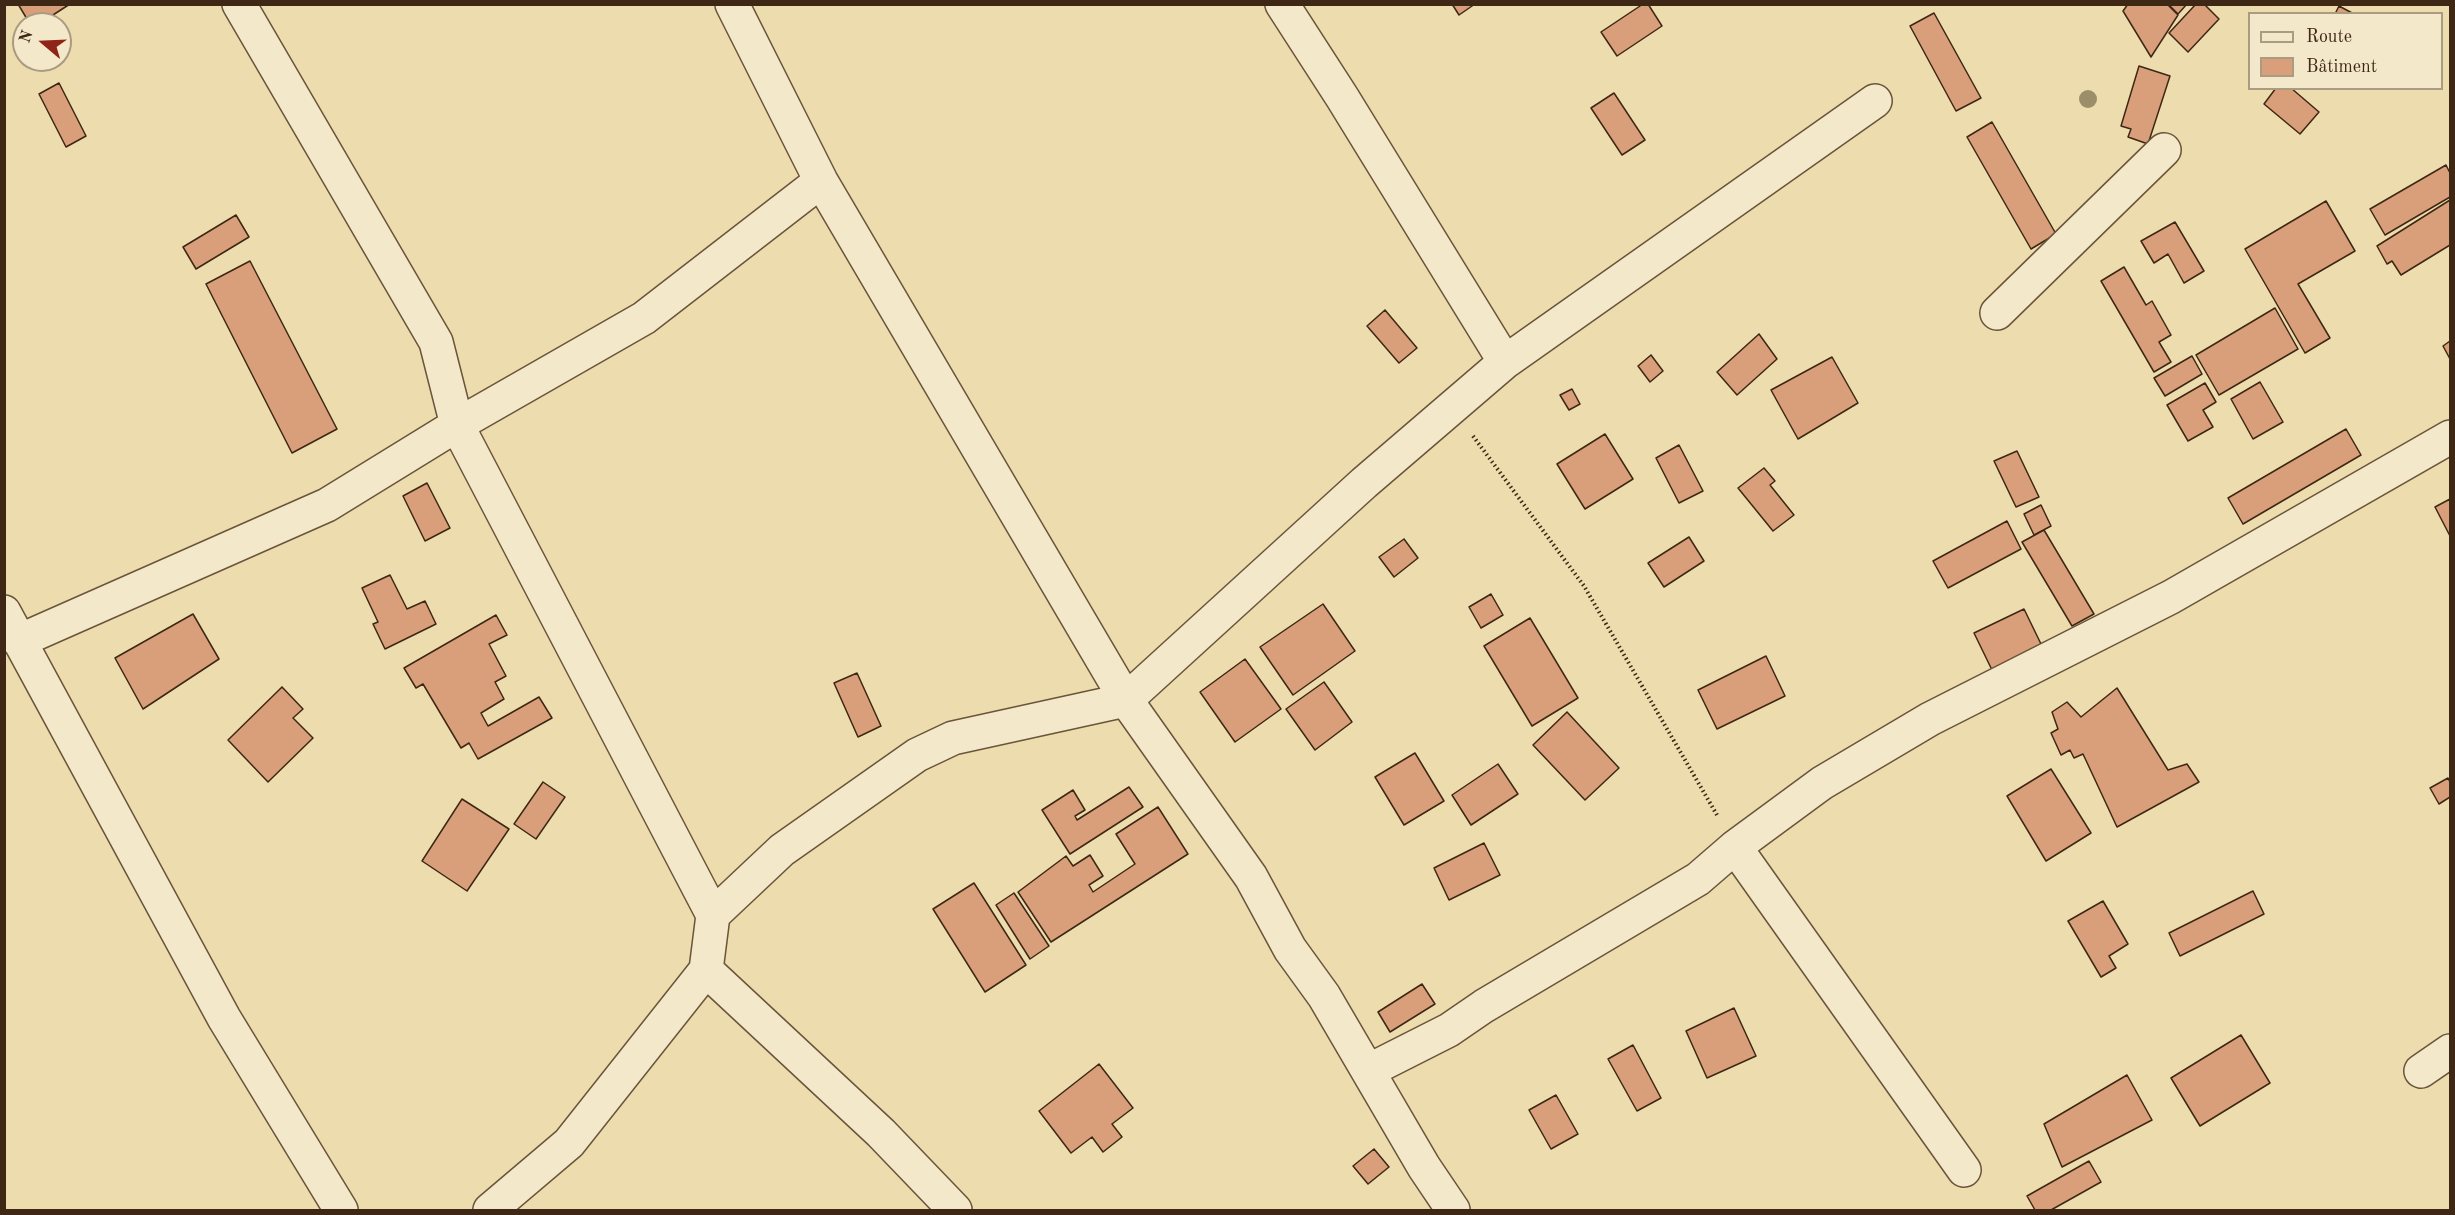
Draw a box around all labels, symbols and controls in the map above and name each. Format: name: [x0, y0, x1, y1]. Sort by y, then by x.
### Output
north arrow: [12, 12, 72, 72]
legend: [2248, 12, 2443, 90]
text: N: [17, 28, 36, 45]
text: Route: [2306, 28, 2352, 46]
text: Bâtiment: [2306, 58, 2377, 76]

